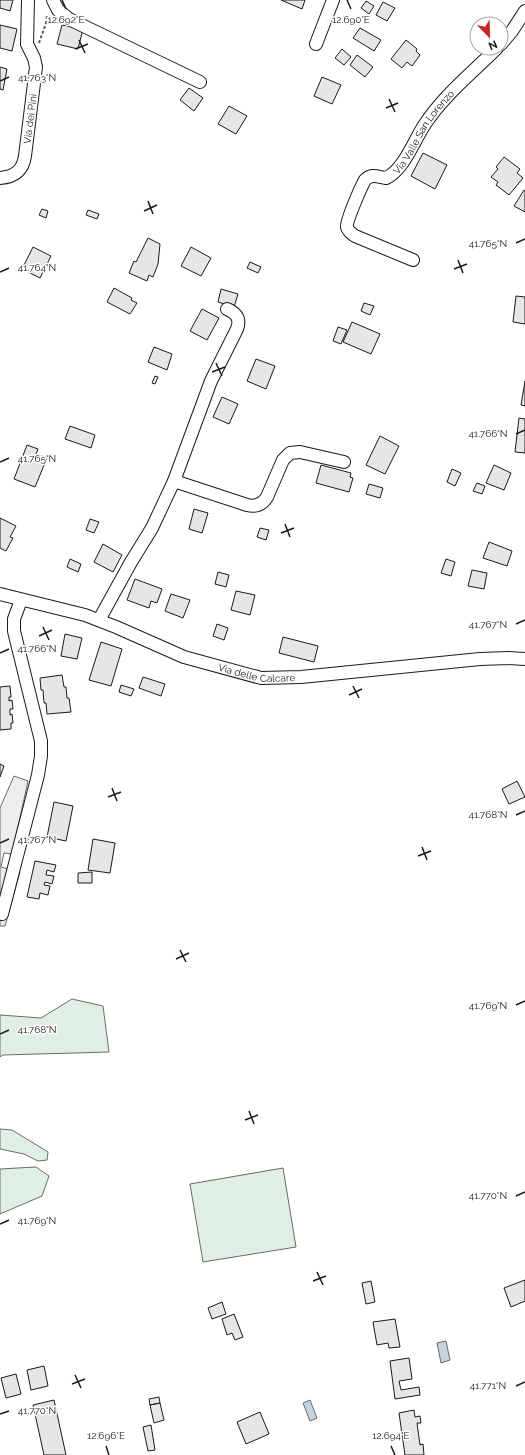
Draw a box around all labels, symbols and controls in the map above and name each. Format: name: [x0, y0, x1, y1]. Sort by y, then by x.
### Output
text: 12.692°E: [47, 14, 85, 25]
text: 12.690°E: [332, 14, 370, 25]
north arrow: [469, 16, 509, 56]
text: N: [486, 37, 499, 52]
text: 41.763°N: [18, 72, 56, 83]
street label: Via Valle San Lorenzo: [390, 87, 456, 176]
street label: Via dei Pini: [21, 93, 38, 145]
text: 41.765°N: [469, 238, 507, 249]
text: 41.764°N: [18, 262, 56, 273]
text: 41.766°N: [468, 428, 508, 439]
text: 41.765°N: [18, 453, 56, 464]
text: 41.767°N: [469, 619, 507, 630]
text: 41.766°N: [17, 643, 57, 654]
street label: Via delle Calcare: [217, 661, 295, 684]
text: 41.768°N: [468, 809, 508, 820]
text: 41.767°N: [18, 834, 56, 845]
text: 41.769°N: [469, 1000, 507, 1011]
text: 41.768°N: [17, 1024, 57, 1035]
text: 41.770°N: [469, 1190, 507, 1201]
text: 41.769°N: [18, 1215, 56, 1226]
text: 41.771°N: [470, 1380, 506, 1391]
text: 41.770°N: [18, 1405, 56, 1416]
text: 12.696°E: [87, 1430, 125, 1441]
text: 12.694°E: [372, 1430, 410, 1441]

